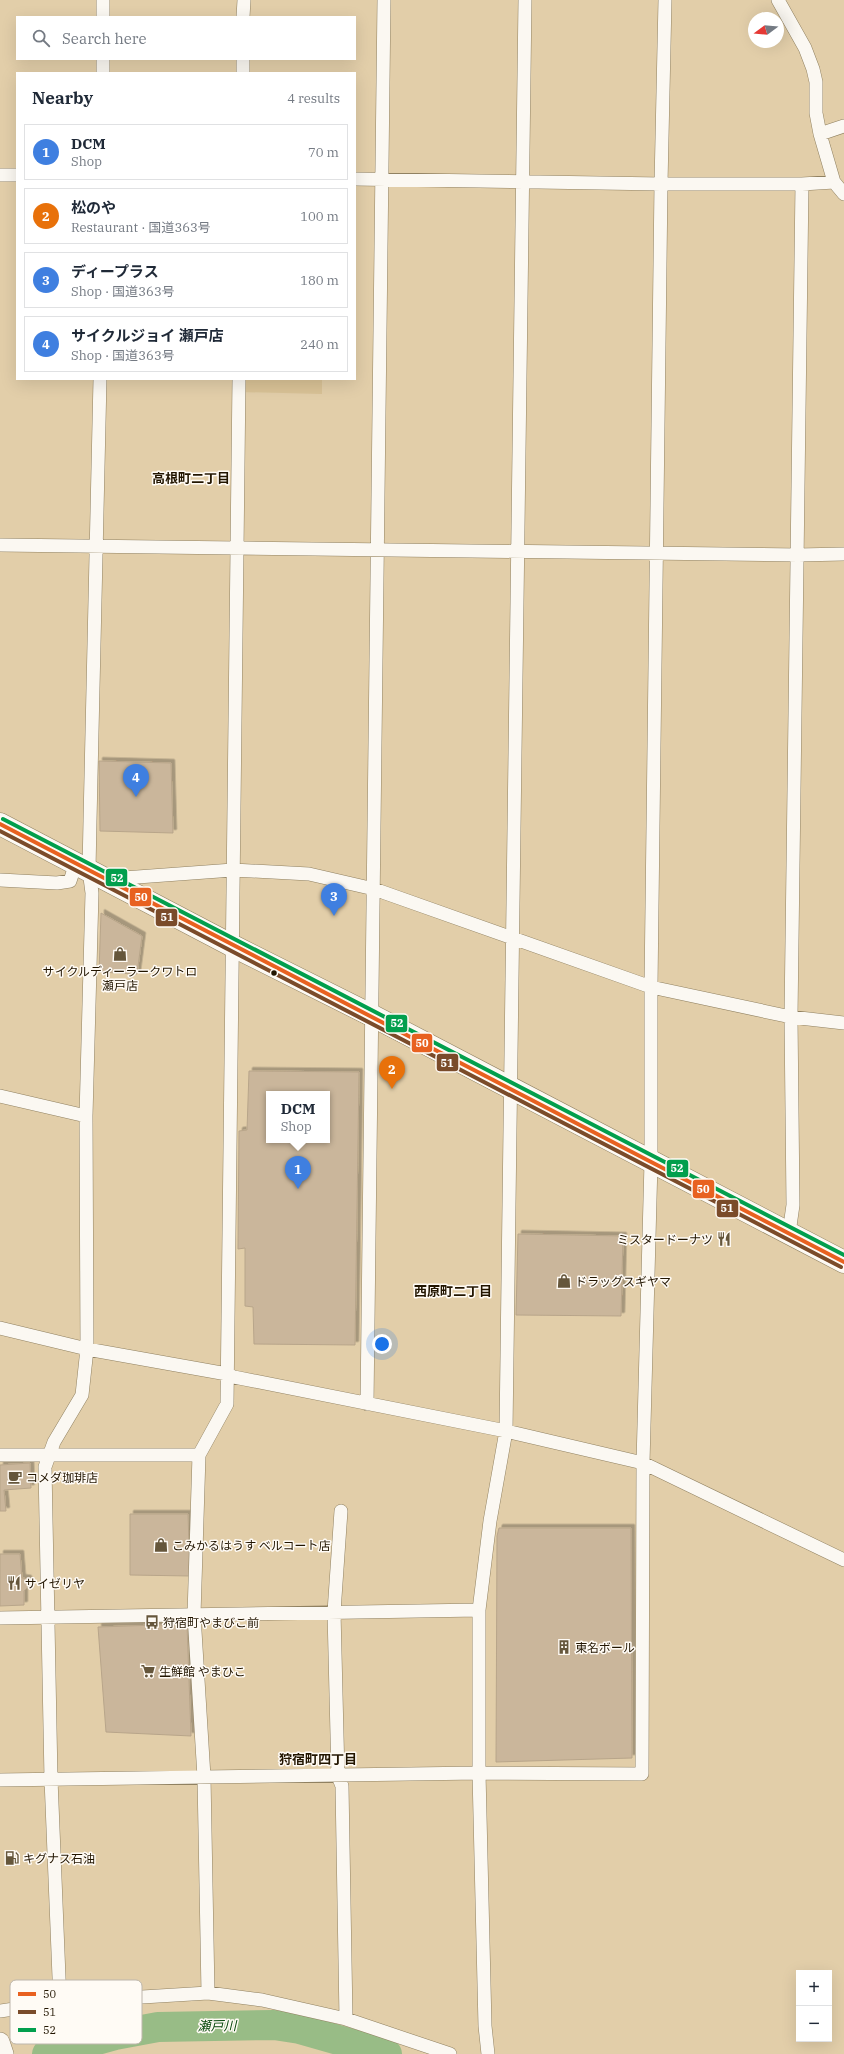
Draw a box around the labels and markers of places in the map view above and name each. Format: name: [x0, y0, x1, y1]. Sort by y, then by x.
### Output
pin: 4: [123, 764, 149, 797]
pin: 3: [321, 883, 347, 916]
shop icon: サイクルディーラークワトロ 瀬戸店: [112, 946, 128, 962]
place label: サイクルディーラークワトロ 瀬戸店: [43, 964, 197, 993]
unlabelled marker: [269, 968, 279, 978]
pin: 2: [379, 1056, 405, 1089]
pin: 1: [285, 1156, 311, 1189]
restaurant icon: ミスタードーナツ: [716, 1231, 732, 1247]
place label: ミスタードーナツ: [617, 1232, 713, 1247]
shop icon: ドラッグスギヤマ: [556, 1273, 572, 1289]
place label: ドラッグスギヤマ: [575, 1274, 671, 1289]
cafe icon: コメダ珈琲店: [7, 1469, 23, 1485]
place label: コメダ珈琲店: [26, 1470, 98, 1485]
shop icon: こみかるはうす ベルコート店: [153, 1537, 169, 1553]
place label: こみかるはうす ベルコート店: [172, 1538, 331, 1553]
restaurant icon: サイゼリヤ: [6, 1575, 22, 1591]
place label: サイゼリヤ: [25, 1576, 85, 1591]
bus stop icon: 狩宿町やまびこ前: [144, 1614, 160, 1630]
place label: 狩宿町やまびこ前: [163, 1615, 259, 1630]
building icon: 東名ボール: [556, 1639, 572, 1655]
place label: 東名ボール: [575, 1640, 635, 1655]
supermarket icon: 生鮮館 やまひこ: [140, 1663, 156, 1679]
place label: 生鮮館 やまひこ: [159, 1664, 246, 1679]
fuel station icon: キグナス石油: [4, 1850, 20, 1866]
place label: キグナス石油: [23, 1851, 95, 1866]

